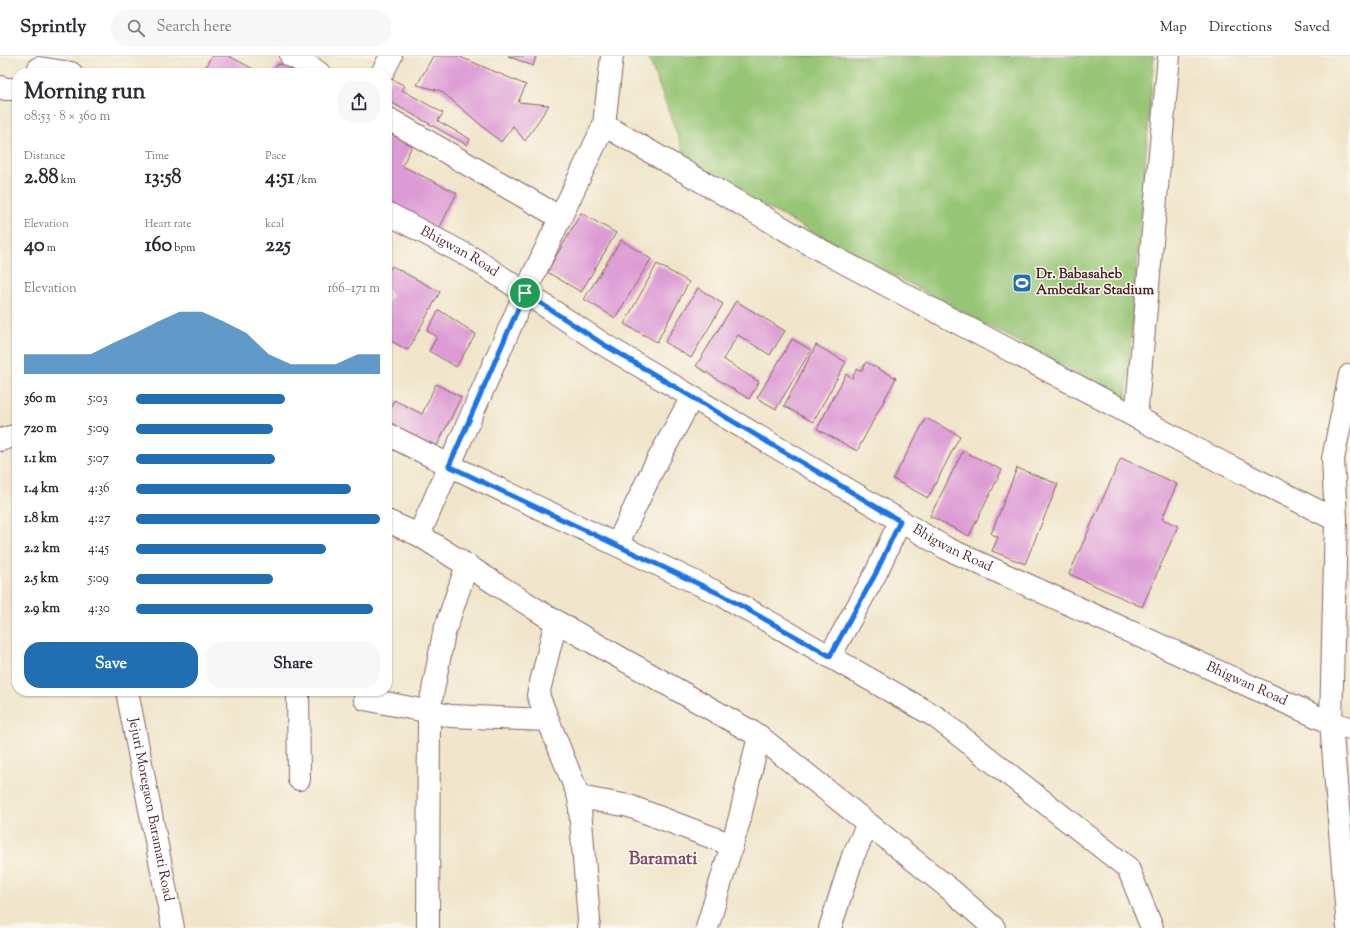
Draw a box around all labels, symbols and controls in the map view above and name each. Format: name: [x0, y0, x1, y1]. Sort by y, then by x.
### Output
search box: [111, 10, 391, 46]
text: Sprintly: [20, 14, 87, 41]
icon: search: [125, 17, 147, 39]
text: Search here: [157, 17, 232, 38]
text: Map: [1160, 18, 1187, 38]
text: Directions: [1209, 18, 1272, 38]
text: Saved: [1294, 18, 1330, 38]
text: Morning run: [24, 77, 146, 109]
button: share: [338, 81, 380, 123]
text: 08:53 · 8 × 360 m: [24, 108, 110, 126]
text: Distance: [24, 148, 65, 164]
text: Time: [145, 148, 169, 164]
text: Pace: [265, 148, 286, 164]
text: 2.88: [24, 164, 58, 193]
text: 13:58: [145, 164, 182, 193]
text: 4:51: [265, 164, 294, 193]
text: km: [58, 172, 76, 188]
text: /km: [294, 172, 316, 188]
text: Elevation: [24, 216, 69, 232]
text: Heart rate: [145, 216, 192, 232]
text: kcal: [265, 216, 284, 232]
street label: Bhigwan Road: [416, 222, 502, 282]
text: 40: [24, 232, 44, 261]
text: 160: [145, 232, 172, 261]
text: 225: [265, 232, 291, 261]
text: m: [44, 240, 56, 256]
text: bpm: [172, 240, 195, 256]
place label: Dr. Babasaheb Ambedkar Stadium: [1036, 265, 1154, 301]
sports icon: Dr. Babasaheb Ambedkar Stadium: [1011, 272, 1033, 294]
pin: [508, 276, 542, 310]
text: Elevation: [24, 280, 77, 298]
text: 166–171 m: [327, 280, 380, 298]
icon: arrive: [514, 282, 536, 304]
text: 360 m: [24, 390, 56, 408]
text: 5:03: [88, 390, 108, 408]
text: 720 m: [24, 420, 57, 438]
text: 5:09: [88, 420, 109, 438]
text: 1.1 km: [24, 450, 57, 468]
text: 5:07: [88, 450, 109, 468]
text: 1.4 km: [24, 480, 59, 498]
text: 4:36: [88, 480, 110, 498]
text: 1.8 km: [24, 510, 59, 528]
text: 4:27: [88, 510, 111, 528]
street label: Bhigwan Road: [908, 520, 995, 578]
text: 2.2 km: [24, 540, 60, 558]
text: 4:45: [88, 540, 109, 558]
text: 2.5 km: [24, 570, 58, 588]
text: 5:09: [88, 570, 109, 588]
text: 2.9 km: [24, 600, 60, 618]
text: 4:30: [88, 600, 110, 618]
button: Save: [24, 642, 198, 688]
button: Share: [206, 642, 380, 688]
street label: Bhigwan Road: [1202, 657, 1290, 712]
street label: Jejuri Moregaon Baramati Road: [122, 715, 178, 903]
district label: Baramati: [629, 847, 698, 873]

